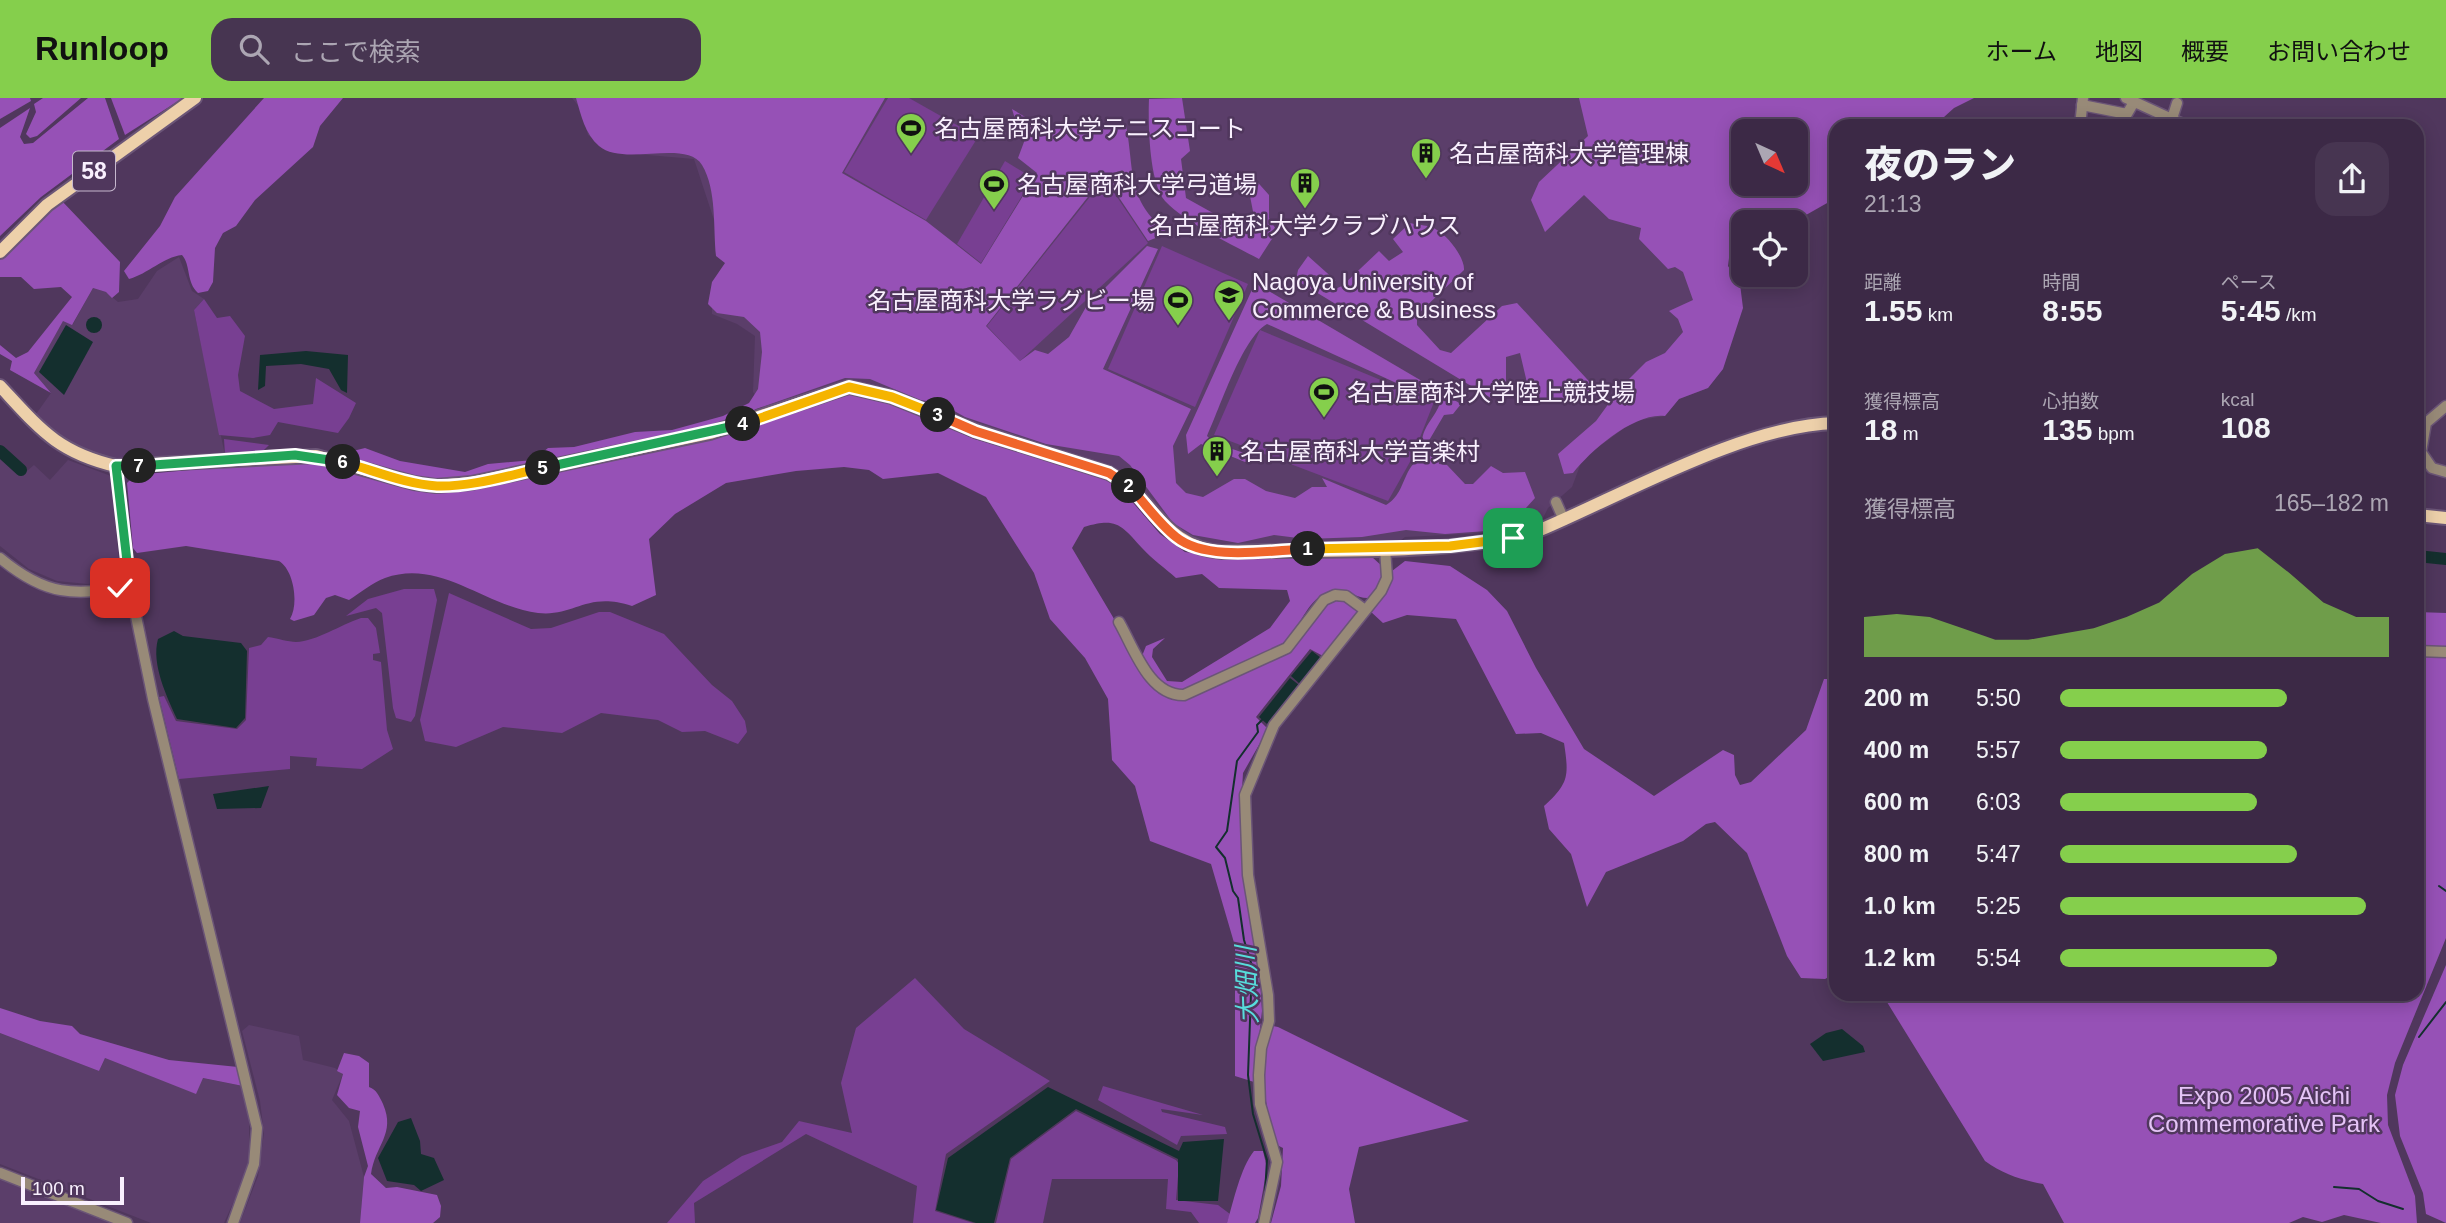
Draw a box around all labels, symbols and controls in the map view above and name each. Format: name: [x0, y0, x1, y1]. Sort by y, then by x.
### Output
search box: [211, 18, 701, 81]
text: Runloop: [35, 30, 169, 67]
icon: search: [235, 30, 273, 68]
text: ここで検索: [291, 37, 421, 67]
text: ホーム: [1986, 38, 2057, 65]
text: 地図: [2095, 38, 2143, 65]
text: 概要: [2181, 38, 2229, 65]
text: お問い合わせ: [2267, 38, 2411, 65]
sports icon: 名古屋商科大学テニスコート: [894, 111, 928, 155]
place label: 名古屋商科大学テニスコート: [934, 115, 1246, 142]
north arrow: [1731, 119, 1808, 196]
map controls: [1731, 119, 1808, 287]
building icon: 名古屋商科大学管理棟: [1409, 136, 1443, 180]
place label: 名古屋商科大学管理棟: [1449, 140, 1689, 167]
button: share: [2315, 142, 2389, 216]
text: 夜のラン: [1864, 144, 2016, 186]
road number: 58: [73, 152, 115, 190]
building icon: 名古屋商科大学クラブハウス: [1288, 166, 1322, 210]
sports icon: 名古屋商科大学弓道場: [977, 167, 1011, 211]
place label: 名古屋商科大学弓道場: [1017, 171, 1257, 198]
text: 21:13: [1864, 191, 1922, 217]
button: locate: [1731, 210, 1808, 287]
place label: 名古屋商科大学クラブハウス: [1149, 212, 1461, 239]
place label: Nagoya University of Commerce & Business: [1252, 268, 1496, 323]
text: 距離: [1864, 272, 1902, 293]
text: 時間: [2042, 272, 2080, 293]
text: ペース: [2221, 272, 2277, 293]
school or university icon: Nagoya University of Commerce & Business: [1212, 278, 1246, 322]
sports icon: 名古屋商科大学ラグビー場: [1161, 283, 1195, 327]
place label: 名古屋商科大学ラグビー場: [867, 287, 1155, 314]
text: 1.55: [1864, 294, 1922, 327]
text: 8:55: [2042, 294, 2102, 327]
text: 5:45: [2221, 294, 2281, 327]
text: km: [1922, 304, 1953, 325]
text: /km: [2281, 304, 2317, 325]
sports icon: 名古屋商科大学陸上競技場: [1307, 375, 1341, 419]
place label: 名古屋商科大学陸上競技場: [1347, 379, 1635, 406]
text: kcal: [2221, 389, 2254, 410]
text: 獲得標高: [1864, 391, 1940, 412]
text: 心拍数: [2042, 391, 2099, 412]
pin: 3: [920, 398, 956, 432]
text: 3: [932, 404, 943, 425]
pin: 4: [726, 406, 760, 442]
text: 108: [2221, 411, 2271, 444]
text: 4: [737, 413, 748, 434]
text: 18: [1864, 413, 1897, 446]
text: 135: [2042, 413, 2092, 446]
text: m: [1897, 423, 1918, 444]
text: bpm: [2092, 423, 2135, 444]
building icon: 名古屋商科大学音楽村: [1200, 434, 1234, 478]
place label: 名古屋商科大学音楽村: [1240, 438, 1480, 465]
pin: 6: [326, 444, 360, 480]
pin: 7: [122, 448, 156, 484]
pin: 5: [526, 450, 560, 486]
text: 6: [337, 451, 348, 472]
text: 7: [133, 455, 144, 476]
text: 5: [537, 457, 548, 478]
pin: 2: [1112, 468, 1146, 504]
text: 2: [1123, 475, 1134, 496]
text: 165–182 m: [2274, 490, 2389, 516]
text: 獲得標高: [1864, 496, 1956, 522]
pin: [1483, 508, 1543, 568]
icon: arrive: [1494, 519, 1532, 557]
pin: 1: [1290, 532, 1326, 566]
text: 1: [1302, 538, 1313, 559]
pin: [90, 558, 150, 618]
icon: check: [101, 569, 139, 607]
text: 200 m: [1864, 685, 1929, 711]
text: 5:50: [1976, 685, 2021, 711]
text: 400 m: [1864, 737, 1929, 763]
text: 5:57: [1976, 737, 2021, 763]
text: 600 m: [1864, 789, 1929, 815]
text: 6:03: [1976, 789, 2021, 815]
text: 800 m: [1864, 841, 1929, 867]
text: 5:47: [1976, 841, 2021, 867]
text: 1.0 km: [1864, 893, 1936, 919]
text: 5:25: [1976, 893, 2021, 919]
water label: 大畑川: [1231, 943, 1263, 1025]
text: 1.2 km: [1864, 945, 1936, 971]
text: 5:54: [1976, 945, 2021, 971]
park label: Expo 2005 Aichi Commemorative Park: [2148, 1082, 2381, 1137]
scale bar: [21, 1174, 124, 1206]
text: 100 m: [32, 1178, 85, 1199]

